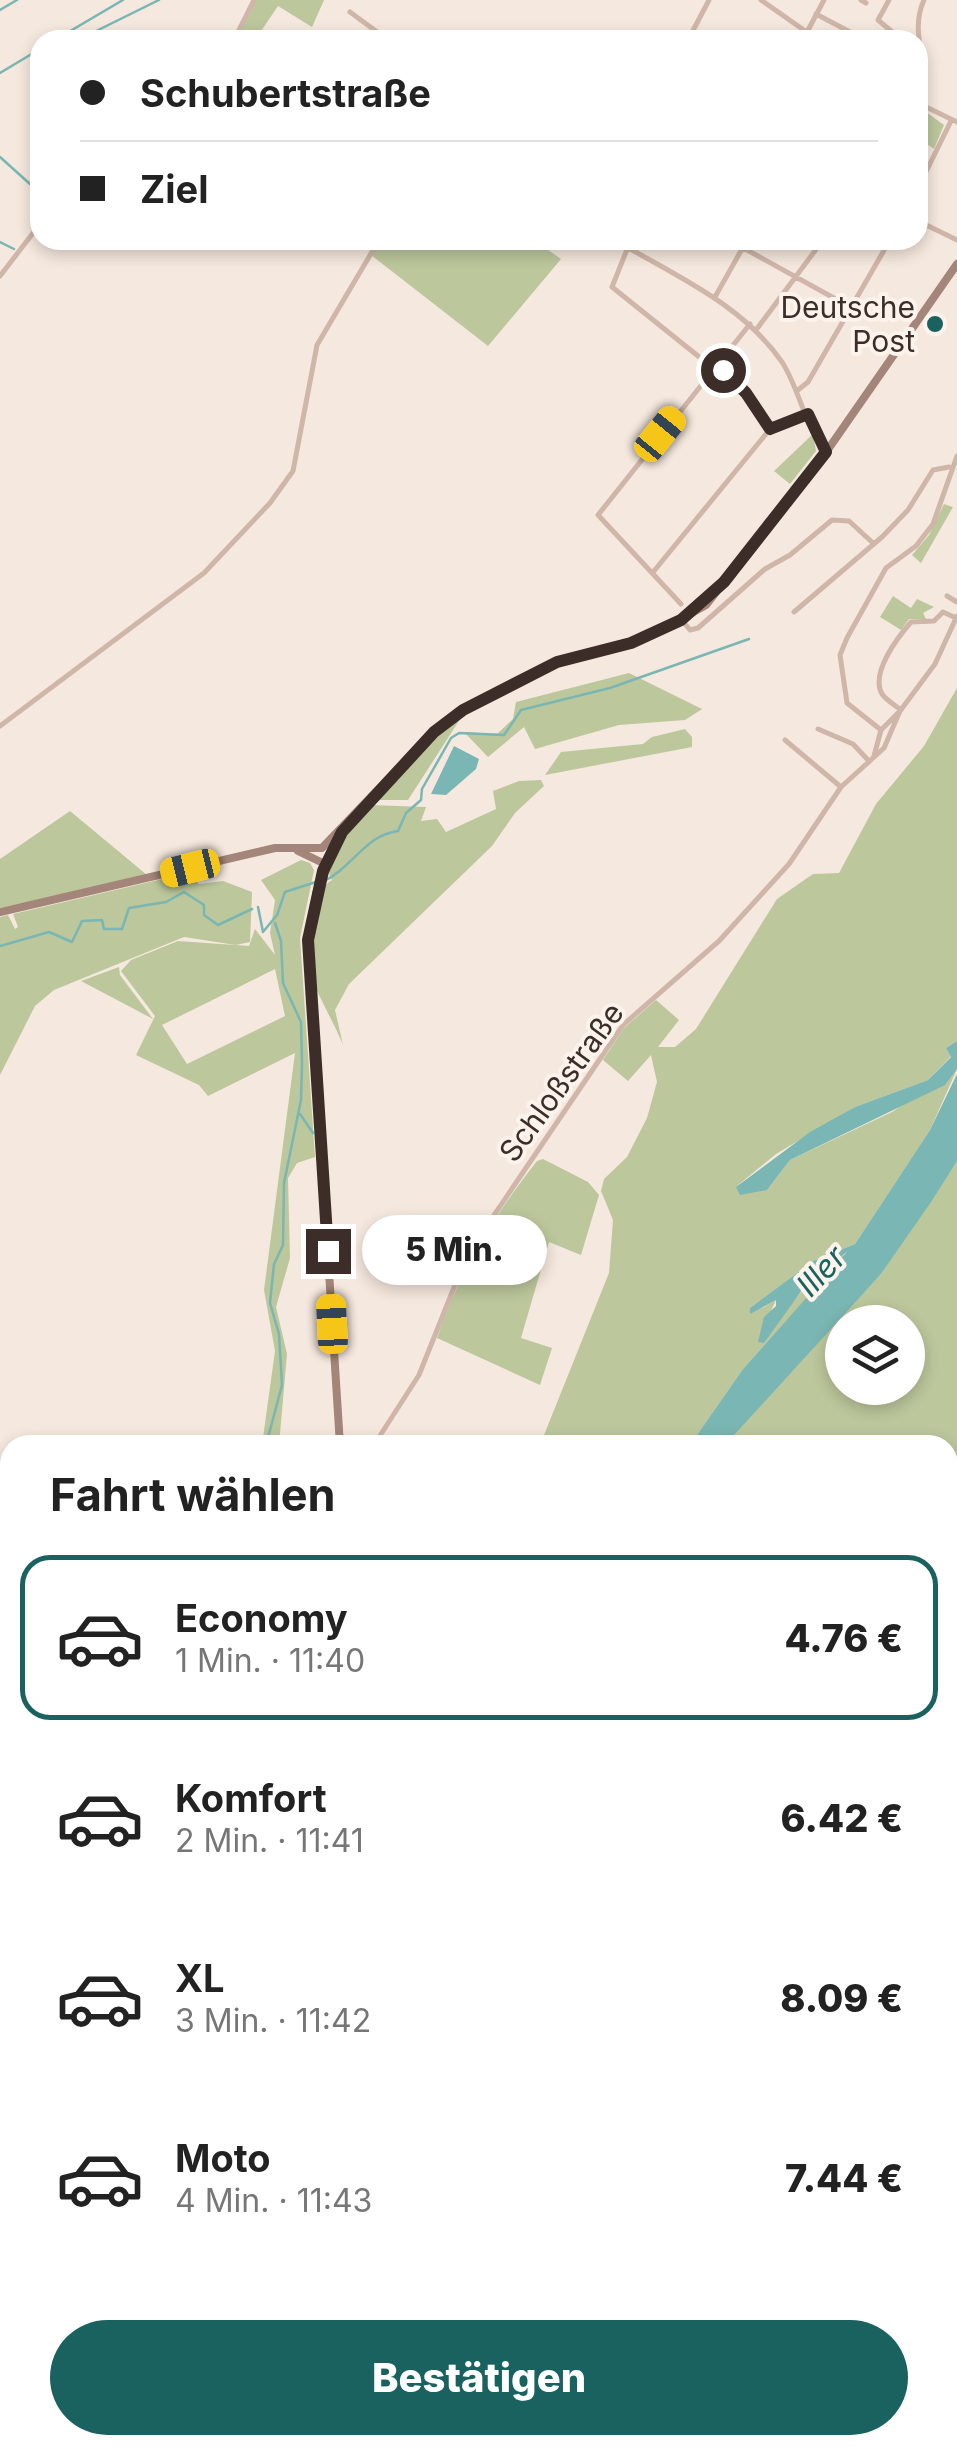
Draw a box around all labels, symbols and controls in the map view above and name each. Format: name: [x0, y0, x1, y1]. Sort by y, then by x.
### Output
text: Schubertstraße: [140, 70, 431, 116]
text: Ziel: [140, 166, 208, 212]
place label: Deutsche Post: [780, 289, 915, 359]
marker: Deutsche Post: [924, 313, 946, 335]
route start: [701, 348, 746, 393]
car: [629, 401, 691, 467]
car: [157, 846, 223, 890]
street label: Schloßstraße: [491, 996, 631, 1168]
callout: 5 Min.: [363, 1216, 548, 1286]
route end: [306, 1229, 351, 1274]
text: 5 Min.: [405, 1230, 504, 1269]
water label: Iller: [788, 1237, 855, 1304]
car: [315, 1293, 349, 1355]
map controls: [825, 1305, 925, 1405]
button: layers: [825, 1305, 925, 1405]
text: Fahrt wählen: [50, 1467, 335, 1522]
icon: car: [55, 1593, 145, 1683]
text: Economy: [175, 1595, 348, 1641]
text: 4.76 €: [784, 1615, 903, 1661]
text: 1 Min. · 11:40: [175, 1641, 365, 1680]
icon: car: [55, 1773, 145, 1863]
text: Komfort: [175, 1775, 327, 1821]
text: 6.42 €: [781, 1795, 903, 1841]
text: 2 Min. · 11:41: [175, 1821, 364, 1860]
icon: car: [55, 1953, 145, 2043]
text: XL: [175, 1955, 225, 2001]
text: 8.09 €: [780, 1975, 903, 2021]
text: 3 Min. · 11:42: [175, 2001, 371, 2040]
icon: car: [55, 2133, 145, 2223]
text: Moto: [175, 2135, 271, 2181]
text: 7.44 €: [785, 2155, 903, 2201]
text: 4 Min. · 11:43: [175, 2181, 372, 2220]
button: Bestätigen: [50, 2320, 908, 2435]

